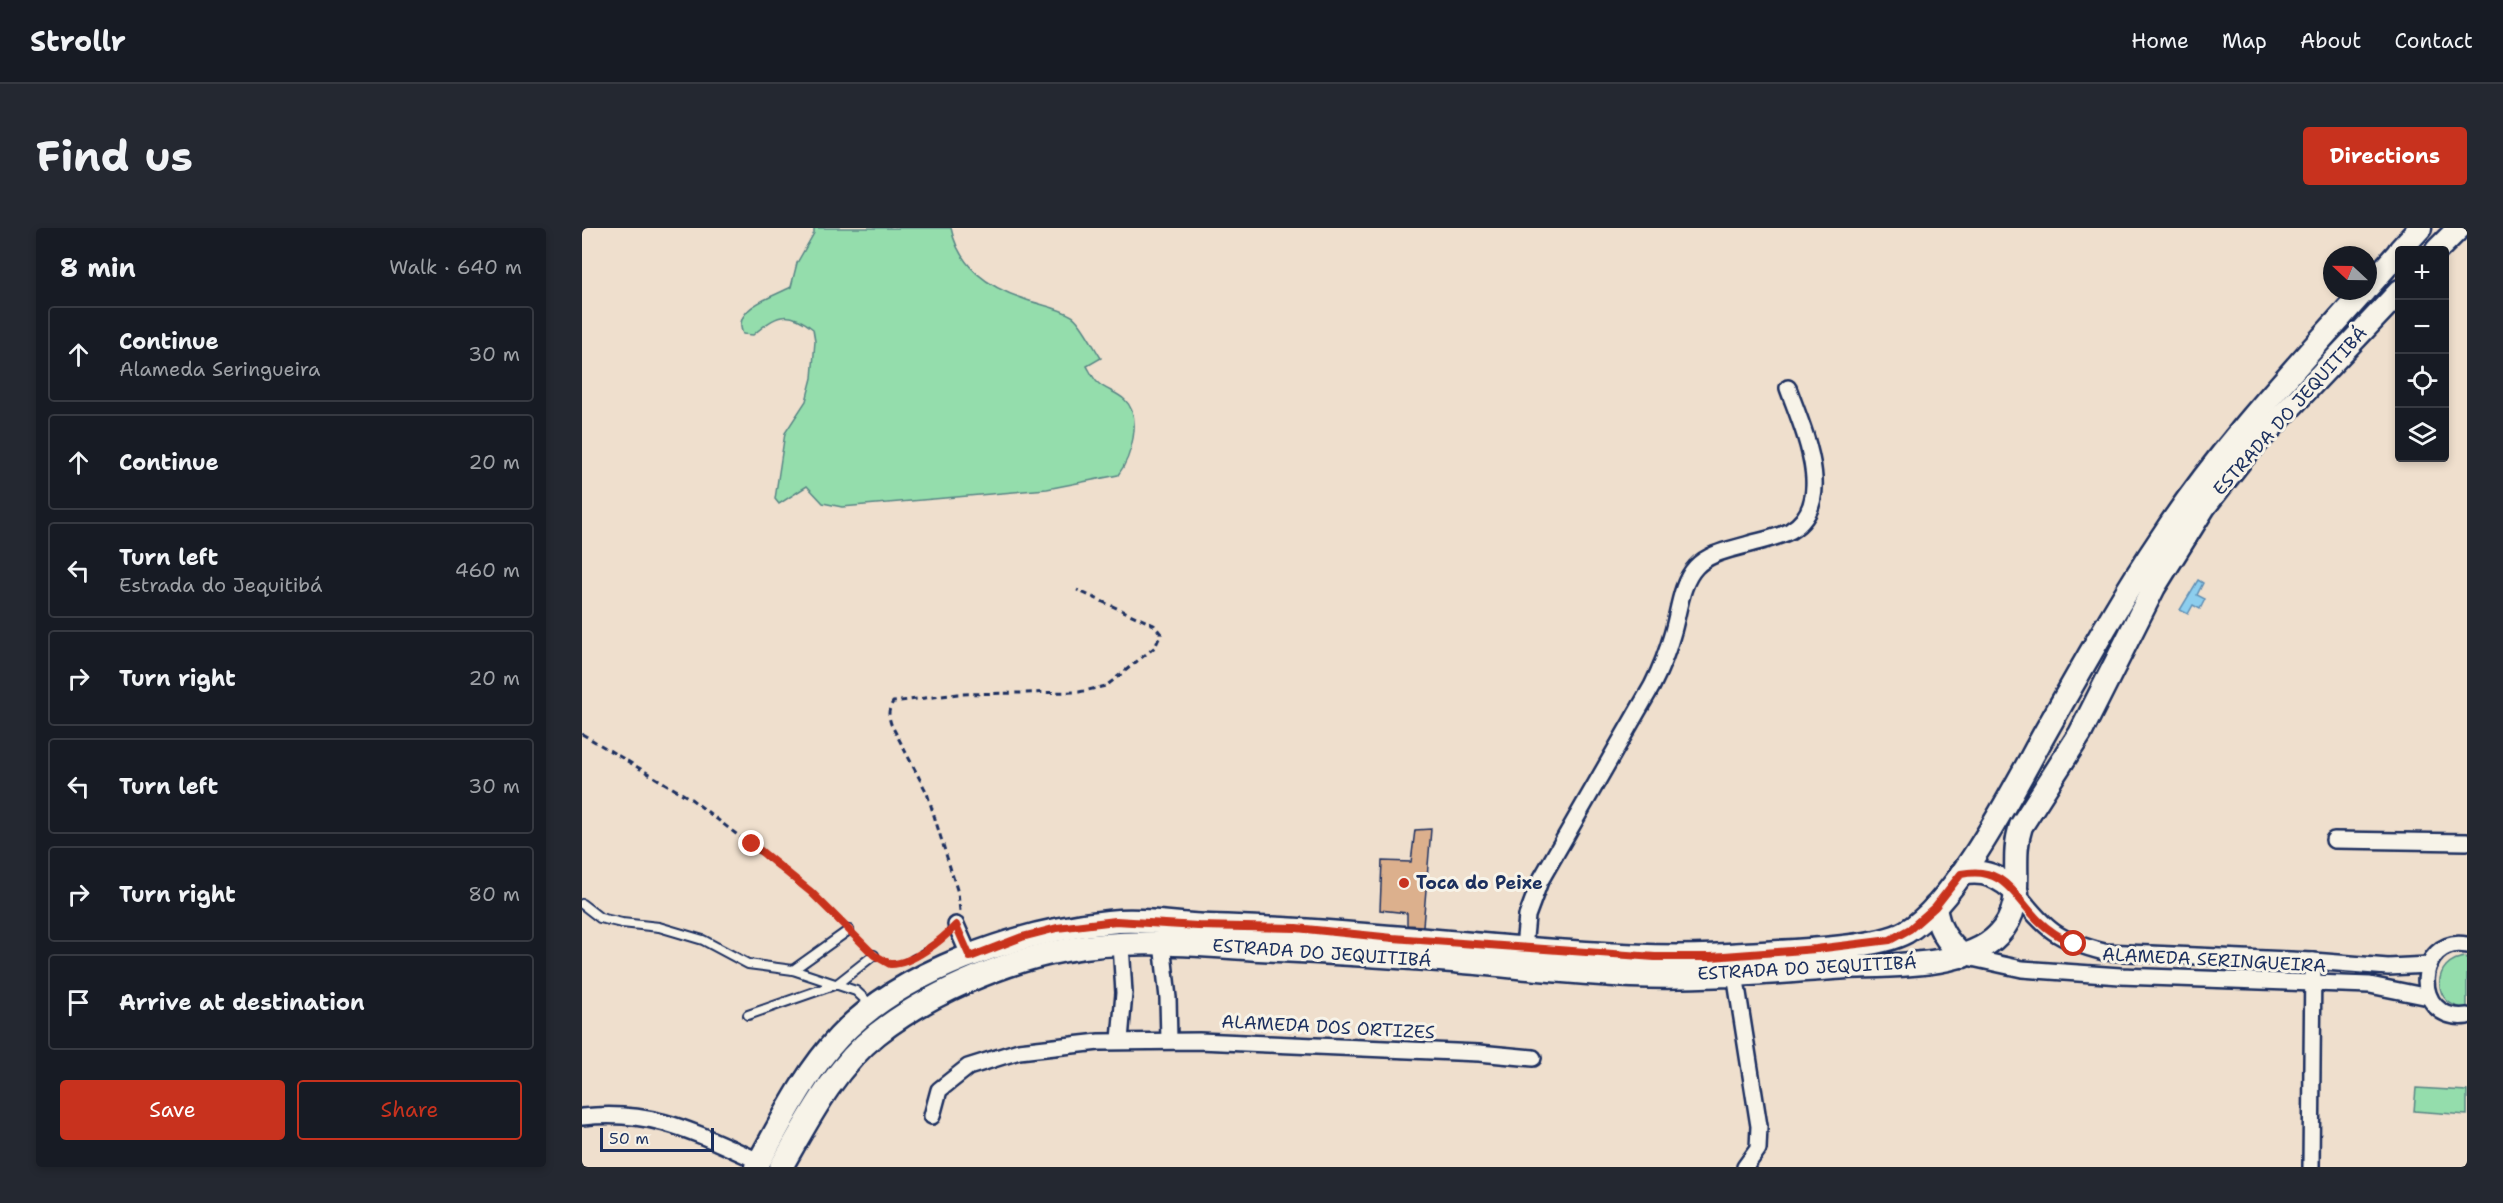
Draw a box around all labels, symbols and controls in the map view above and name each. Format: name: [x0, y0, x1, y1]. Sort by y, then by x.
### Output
text: Strollr: [30, 22, 126, 60]
text: Home: [2131, 27, 2189, 55]
text: Map: [2222, 27, 2267, 55]
text: About: [2300, 27, 2361, 55]
text: Contact: [2394, 27, 2473, 55]
button: Directions: [2303, 127, 2467, 185]
text: Find us: [36, 128, 193, 184]
north arrow: [2323, 246, 2377, 300]
map controls: [2395, 246, 2449, 462]
button: +: [2395, 246, 2449, 300]
text: 8 min: [60, 250, 136, 285]
text: Walk · 640 m: [389, 254, 522, 280]
button: −: [2395, 300, 2449, 354]
street label: ESTRADA DO JEQUITIBÁ: [2208, 321, 2372, 501]
text: Continue: [119, 327, 219, 356]
icon: ahead: [62, 338, 95, 371]
text: 30 m: [468, 341, 520, 367]
button: locate: [2395, 354, 2449, 408]
text: Alameda Seringueira: [119, 356, 320, 382]
button: layers: [2395, 408, 2449, 462]
icon: ahead: [62, 446, 95, 479]
text: Continue: [119, 448, 219, 477]
text: 20 m: [469, 449, 520, 475]
text: Turn left: [119, 543, 218, 572]
icon: left: [62, 554, 95, 587]
text: 460 m: [455, 557, 520, 583]
text: Estrada do Jequitibá: [119, 572, 322, 598]
icon: right: [62, 662, 95, 695]
text: Turn right: [119, 664, 236, 693]
text: 20 m: [469, 665, 520, 691]
icon: left: [62, 770, 95, 803]
text: Turn left: [119, 772, 218, 801]
text: 30 m: [468, 773, 520, 799]
route end: [738, 830, 764, 856]
place label: Toca do Peixe: [1416, 871, 1543, 895]
marker: Toca do Peixe: [1397, 876, 1411, 890]
icon: right: [62, 878, 95, 911]
text: Turn right: [119, 880, 236, 909]
text: 80 m: [468, 881, 520, 907]
route start: [2060, 930, 2086, 956]
street label: ESTRADA DO JEQUITIBÁ: [1212, 933, 1432, 973]
street label: ALAMEDA SERINGUEIRA: [2101, 942, 2327, 978]
street label: ESTRADA DO JEQUITIBÁ: [1697, 950, 1917, 986]
icon: arrive: [62, 986, 95, 1019]
text: Arrive at destination: [119, 988, 365, 1017]
street label: ALAMEDA DOS ORTIZES: [1221, 1009, 1435, 1045]
button: Save: [60, 1080, 285, 1140]
button: Share: [297, 1080, 522, 1140]
scale bar: [600, 1125, 714, 1152]
text: 50 m: [609, 1128, 649, 1149]

